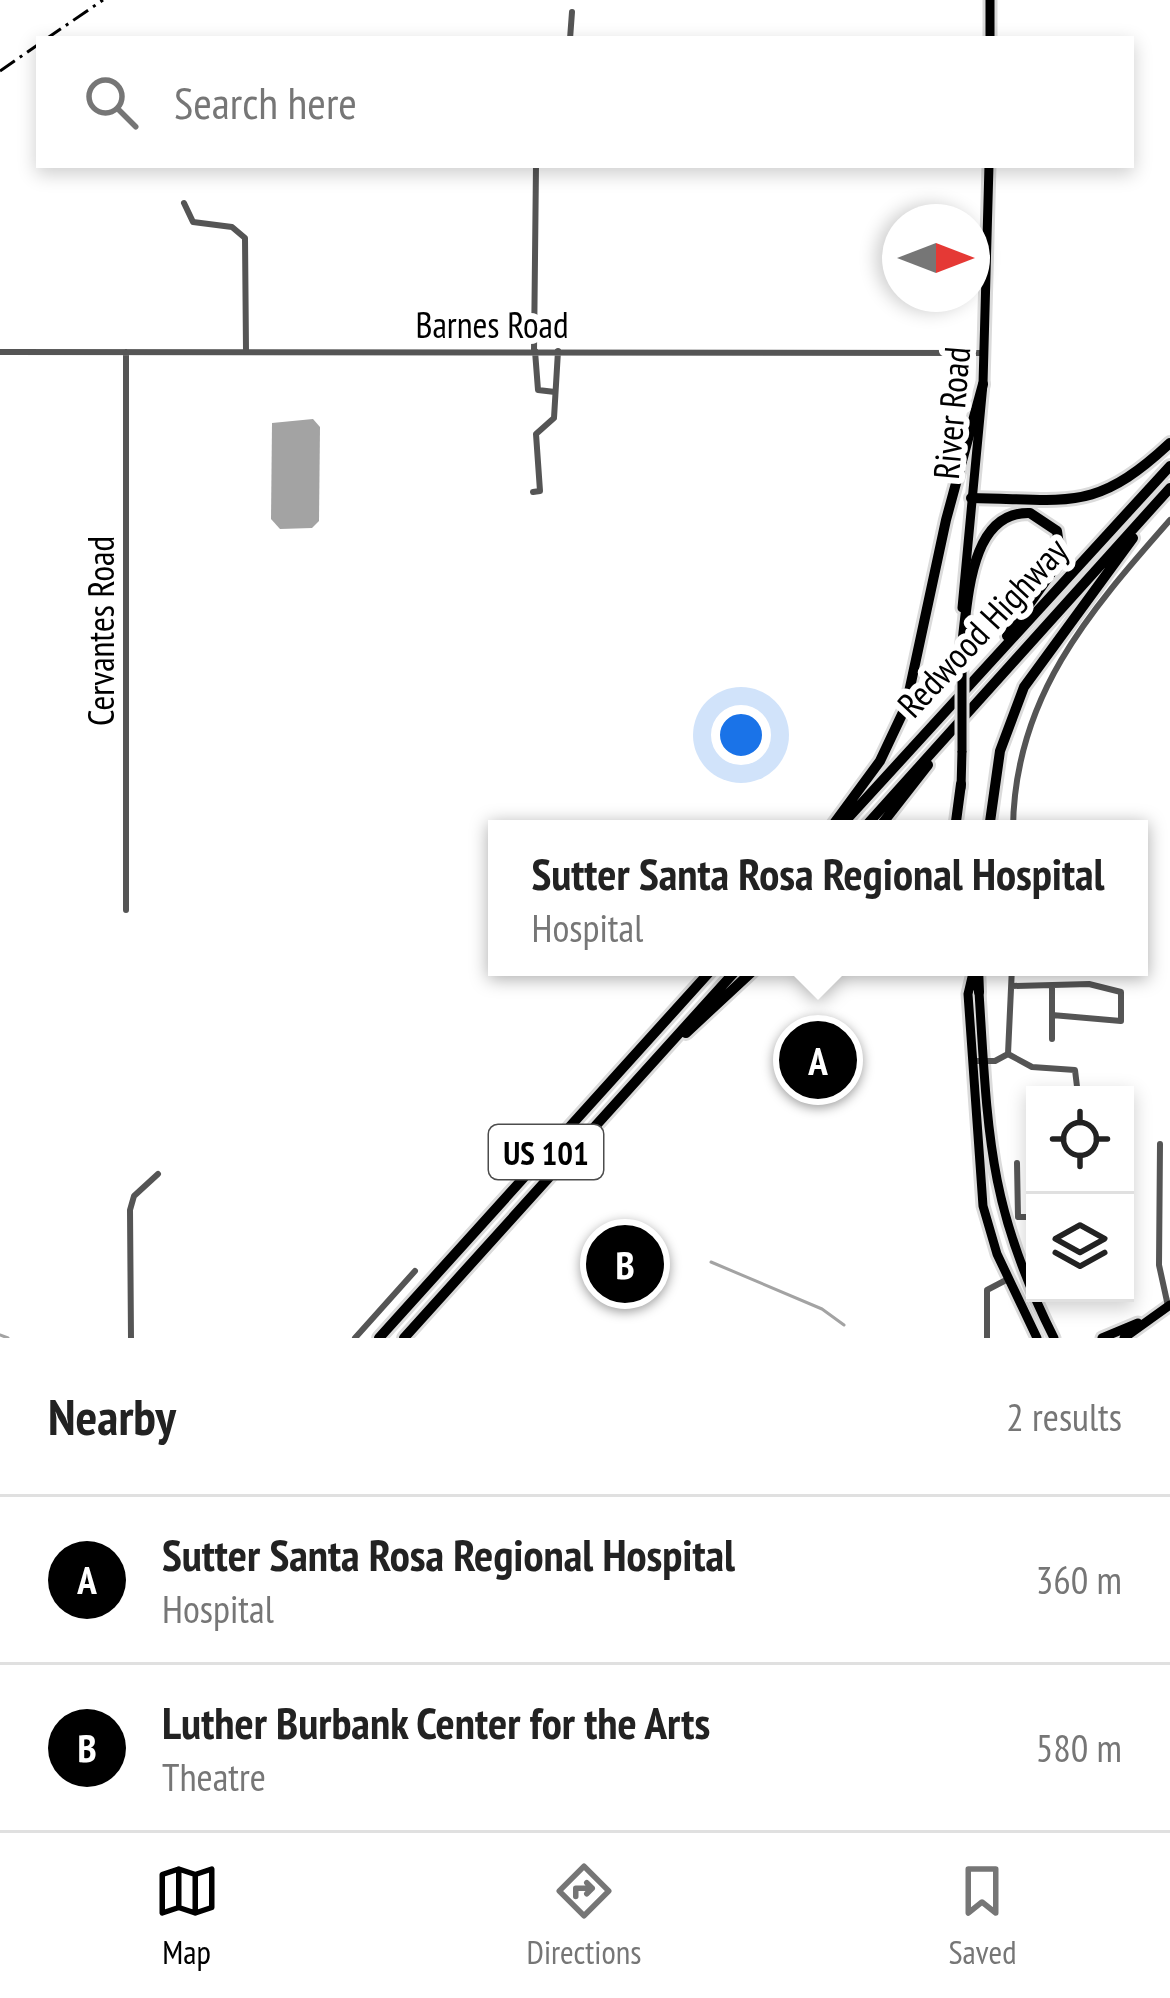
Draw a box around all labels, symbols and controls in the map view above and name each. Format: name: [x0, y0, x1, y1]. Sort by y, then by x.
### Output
search box: [36, 36, 1134, 168]
icon: search: [78, 69, 144, 135]
text: Search here: [174, 73, 357, 131]
north arrow: [882, 204, 990, 312]
street label: Barnes Road: [415, 301, 569, 348]
street label: River Road: [922, 345, 980, 481]
street label: Redwood Highway: [887, 527, 1078, 727]
street label: Cervantes Road: [77, 536, 124, 726]
your location: [711, 705, 771, 765]
popup: [488, 820, 1148, 976]
text: Sutter Santa Rosa Regional Hospital: [531, 844, 1105, 902]
text: Hospital: [531, 902, 643, 953]
pin: A: [779, 1015, 857, 1105]
map controls: [1026, 1086, 1134, 1302]
button: locate: [1026, 1086, 1134, 1194]
road number: US 101: [489, 1125, 603, 1179]
button: layers: [1026, 1194, 1134, 1302]
pin: B: [586, 1219, 664, 1309]
text: Nearby: [48, 1383, 176, 1449]
text: 2 results: [1006, 1391, 1122, 1442]
text: Sutter Santa Rosa Regional Hospital: [162, 1525, 735, 1583]
text: A: [77, 1554, 97, 1605]
text: 360 m: [1036, 1554, 1122, 1605]
text: Hospital: [162, 1583, 274, 1634]
text: Luther Burbank Center for the Arts: [162, 1693, 710, 1751]
text: B: [77, 1722, 97, 1773]
text: 580 m: [1036, 1722, 1122, 1773]
text: Theatre: [162, 1751, 266, 1802]
tab: Map: [154, 1858, 220, 1973]
tab: Directions: [527, 1858, 641, 1973]
tab: Saved: [948, 1858, 1016, 1973]

